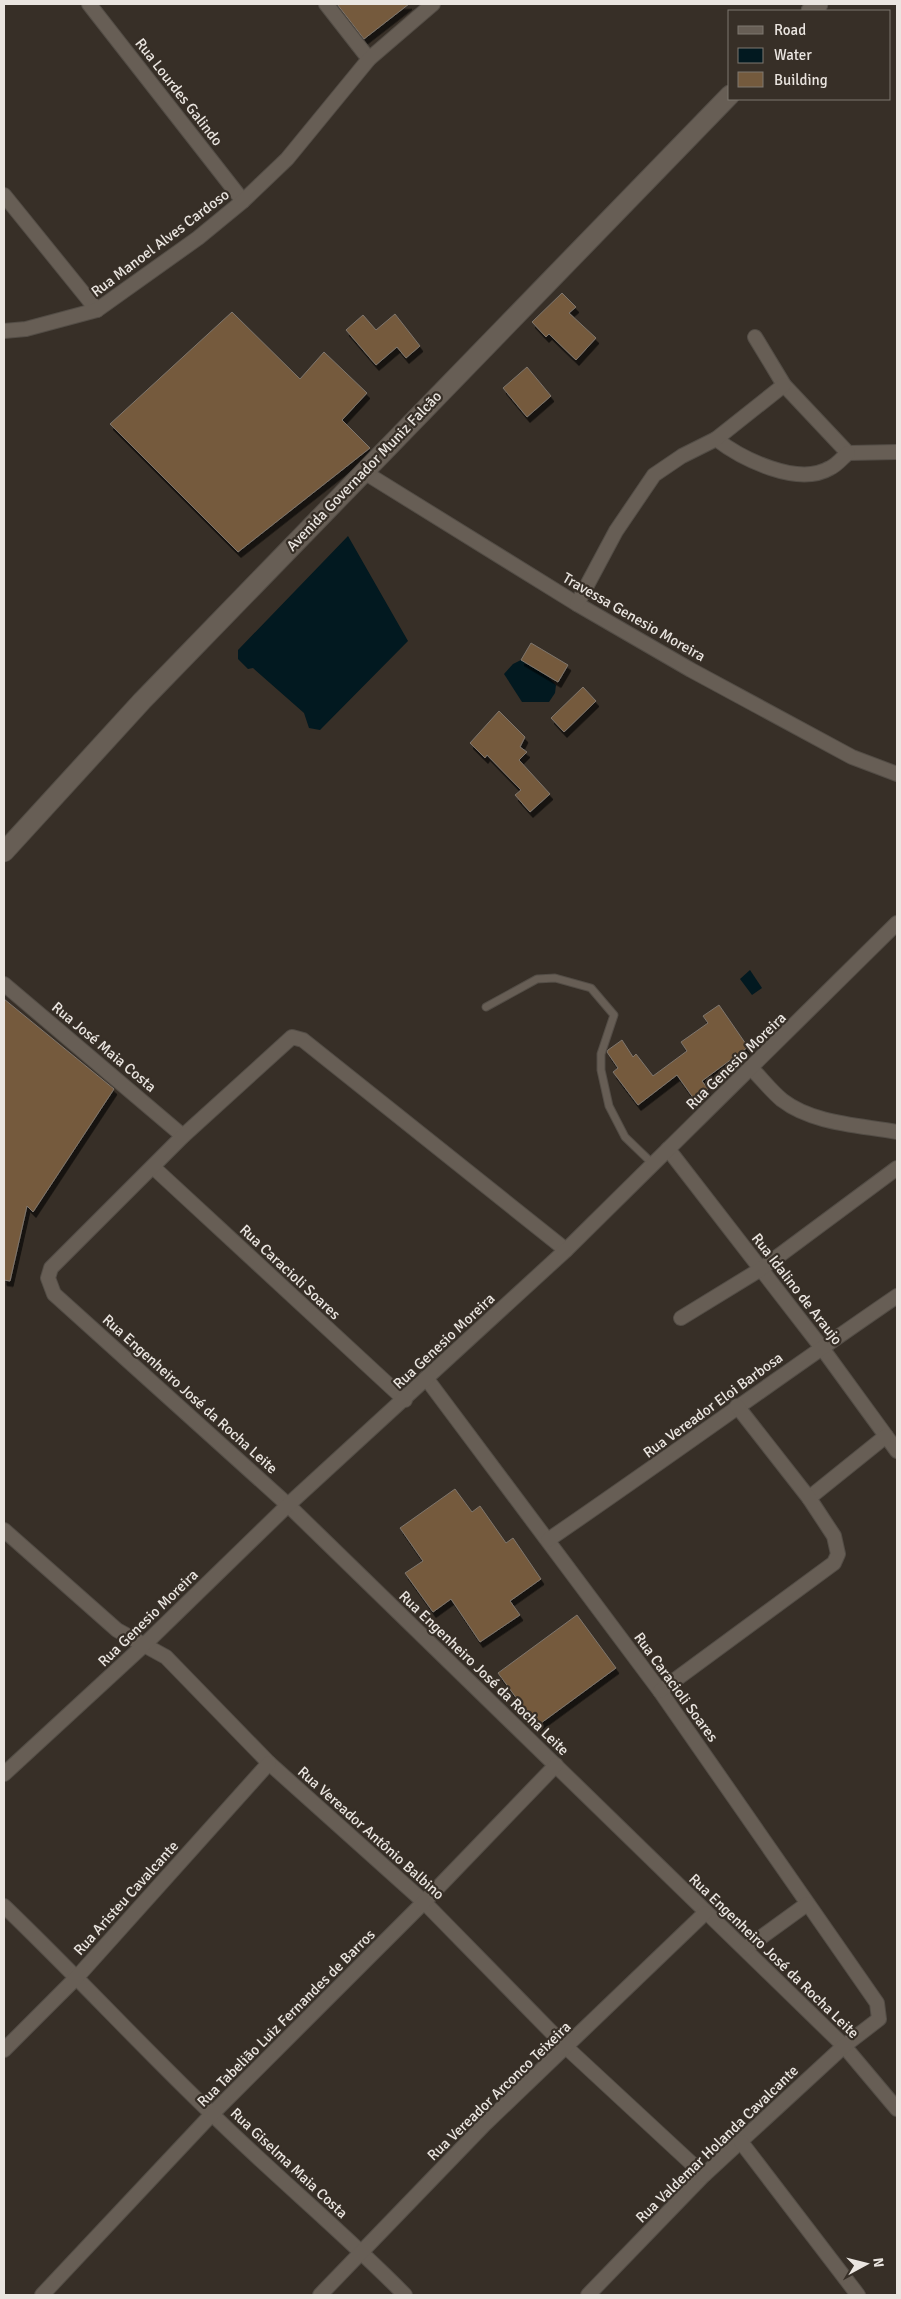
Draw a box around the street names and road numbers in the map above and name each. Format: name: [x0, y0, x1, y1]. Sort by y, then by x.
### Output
street label: Rua Lourdes Galindo: [131, 35, 227, 150]
street label: Rua Manoel Alves Cardoso: [87, 185, 233, 301]
street label: Avenida Governador Muniz Falcão: [283, 387, 445, 555]
street label: Travessa Genesio Moreira: [559, 569, 709, 665]
street label: Rua José Maia Costa: [48, 998, 160, 1096]
street label: Rua Genesio Moreira: [682, 1009, 790, 1113]
street label: Rua Caracioli Soares: [236, 1221, 344, 1324]
street label: Rua Idalino de Araujo: [748, 1230, 846, 1348]
street label: Rua Genesio Moreira: [390, 1289, 498, 1393]
street label: Rua Engenheiro José da Rocha Leite: [99, 1311, 281, 1477]
street label: Rua Vereador Eloi Barbosa: [640, 1348, 786, 1462]
street label: Rua Genesio Moreira: [94, 1566, 202, 1670]
street label: Rua Engenheiro José da Rocha Leite: [395, 1587, 573, 1759]
street label: Rua Caracioli Soares: [630, 1629, 722, 1746]
street label: Rua Vereador Antônio Balbino: [294, 1763, 448, 1904]
street label: Rua Aristeu Cavalcante: [70, 1837, 182, 1959]
street label: Rua Engenheiro José da Rocha Leite: [685, 1870, 863, 2042]
street label: Rua Tabelião Luiz Fernandes de Barros: [193, 1925, 379, 2111]
street label: Rua Vereador Arconco Teixeira: [424, 2018, 574, 2164]
street label: Rua Valdemar Holanda Cavalcante: [632, 2061, 802, 2227]
street label: Rua Giselma Maia Costa: [227, 2104, 351, 2222]

